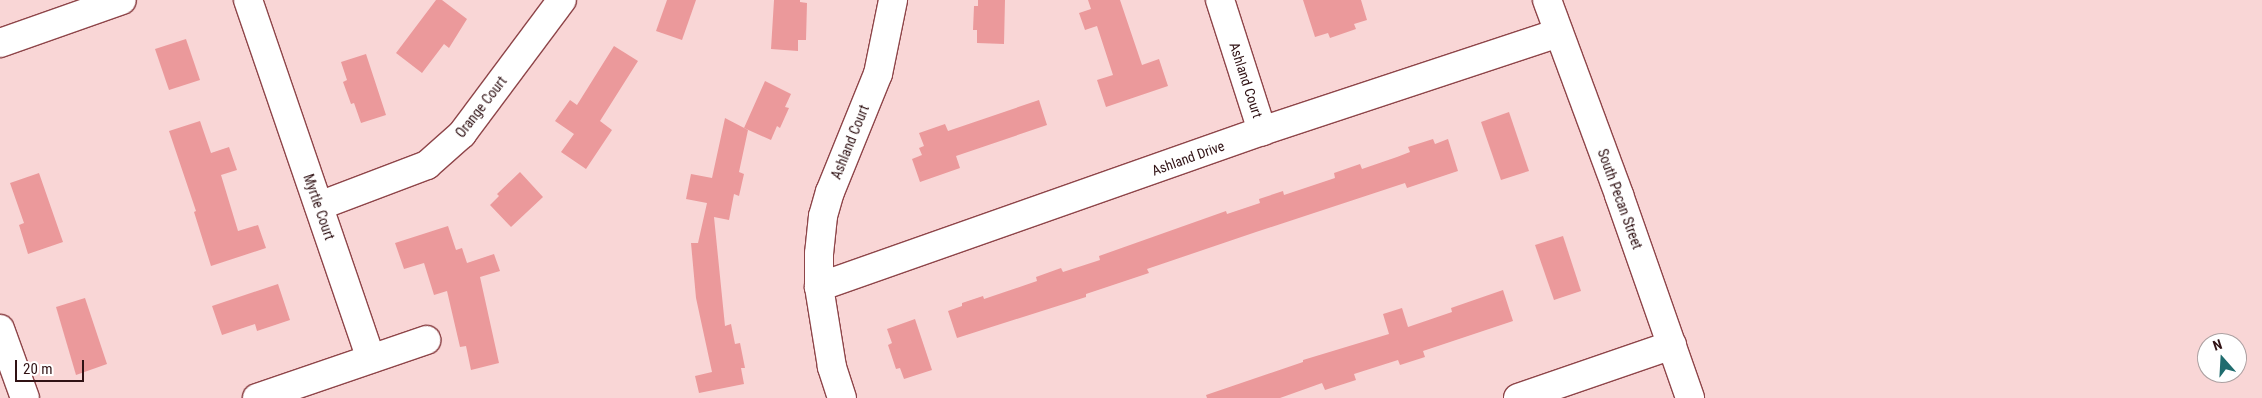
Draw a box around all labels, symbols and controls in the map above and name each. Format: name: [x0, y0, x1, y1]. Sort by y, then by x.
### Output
street label: Ashland Court: [1226, 40, 1266, 120]
street label: Orange Court: [452, 73, 510, 141]
street label: Ashland Court: [827, 102, 873, 182]
street label: Ashland Drive: [1149, 137, 1227, 179]
street label: South Pecan Street: [1594, 147, 1646, 251]
street label: Myrtle Court: [300, 172, 338, 242]
north arrow: [2197, 333, 2247, 383]
text: N: [2211, 336, 2224, 354]
scale bar: [18, 350, 86, 382]
text: 20 m: [23, 360, 53, 378]

